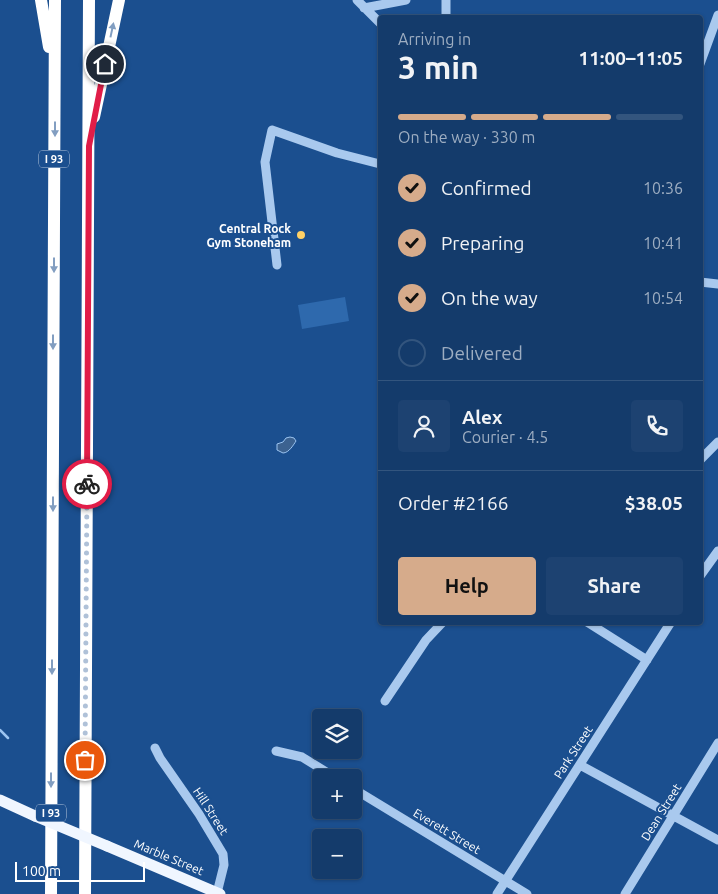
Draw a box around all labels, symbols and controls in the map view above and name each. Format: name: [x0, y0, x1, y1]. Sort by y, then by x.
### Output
one-way arrow: [108, 22, 116, 37]
text: Arriving in: [398, 30, 471, 48]
pin: [84, 43, 126, 85]
text: 11:00–11:05: [578, 47, 683, 69]
text: 3 min: [398, 49, 479, 85]
icon: home: [91, 50, 119, 78]
one-way arrow: [51, 121, 59, 137]
text: On the way · 330 m: [398, 128, 535, 146]
road number: I 93: [39, 150, 69, 168]
icon: check: [398, 174, 426, 202]
text: Confirmed: [441, 177, 532, 199]
text: 10:36: [643, 179, 683, 197]
place label: Central Rock Gym Stoneham: [206, 222, 291, 249]
marker: Central Rock Gym Stoneham: [295, 229, 307, 241]
icon: check: [398, 229, 426, 257]
text: Preparing: [441, 232, 525, 254]
text: 10:41: [643, 234, 683, 252]
one-way arrow: [50, 258, 58, 274]
icon: check: [398, 284, 426, 312]
text: On the way: [441, 287, 538, 309]
text: 10:54: [643, 289, 683, 307]
one-way arrow: [49, 334, 57, 350]
text: Delivered: [441, 342, 523, 364]
button: person: [398, 400, 450, 452]
button: phone: [631, 400, 683, 452]
text: Alex: [462, 406, 502, 428]
text: Courier · 4.5: [462, 428, 548, 446]
courier: [62, 459, 112, 509]
icon: bike: [73, 470, 101, 498]
text: Order #2166: [398, 492, 508, 514]
text: $38.05: [625, 492, 683, 514]
one-way arrow: [49, 496, 57, 512]
button: Help: [398, 557, 536, 615]
button: Share: [546, 557, 683, 615]
one-way arrow: [48, 659, 56, 675]
map controls: [312, 709, 362, 879]
button: layers: [312, 709, 362, 759]
street label: Park Street: [551, 723, 595, 781]
pin: [64, 739, 106, 781]
icon: bag: [71, 746, 99, 774]
button: +: [312, 769, 362, 819]
one-way arrow: [47, 772, 55, 788]
street label: Dean Street: [638, 781, 684, 843]
street label: Hill Street: [191, 785, 231, 837]
road number: I 93: [36, 804, 66, 821]
street label: Everett Street: [411, 806, 483, 856]
button: −: [312, 829, 362, 879]
street label: Marble Street: [132, 837, 206, 878]
scale bar: [15, 859, 145, 882]
text: 100 m: [22, 863, 61, 879]

